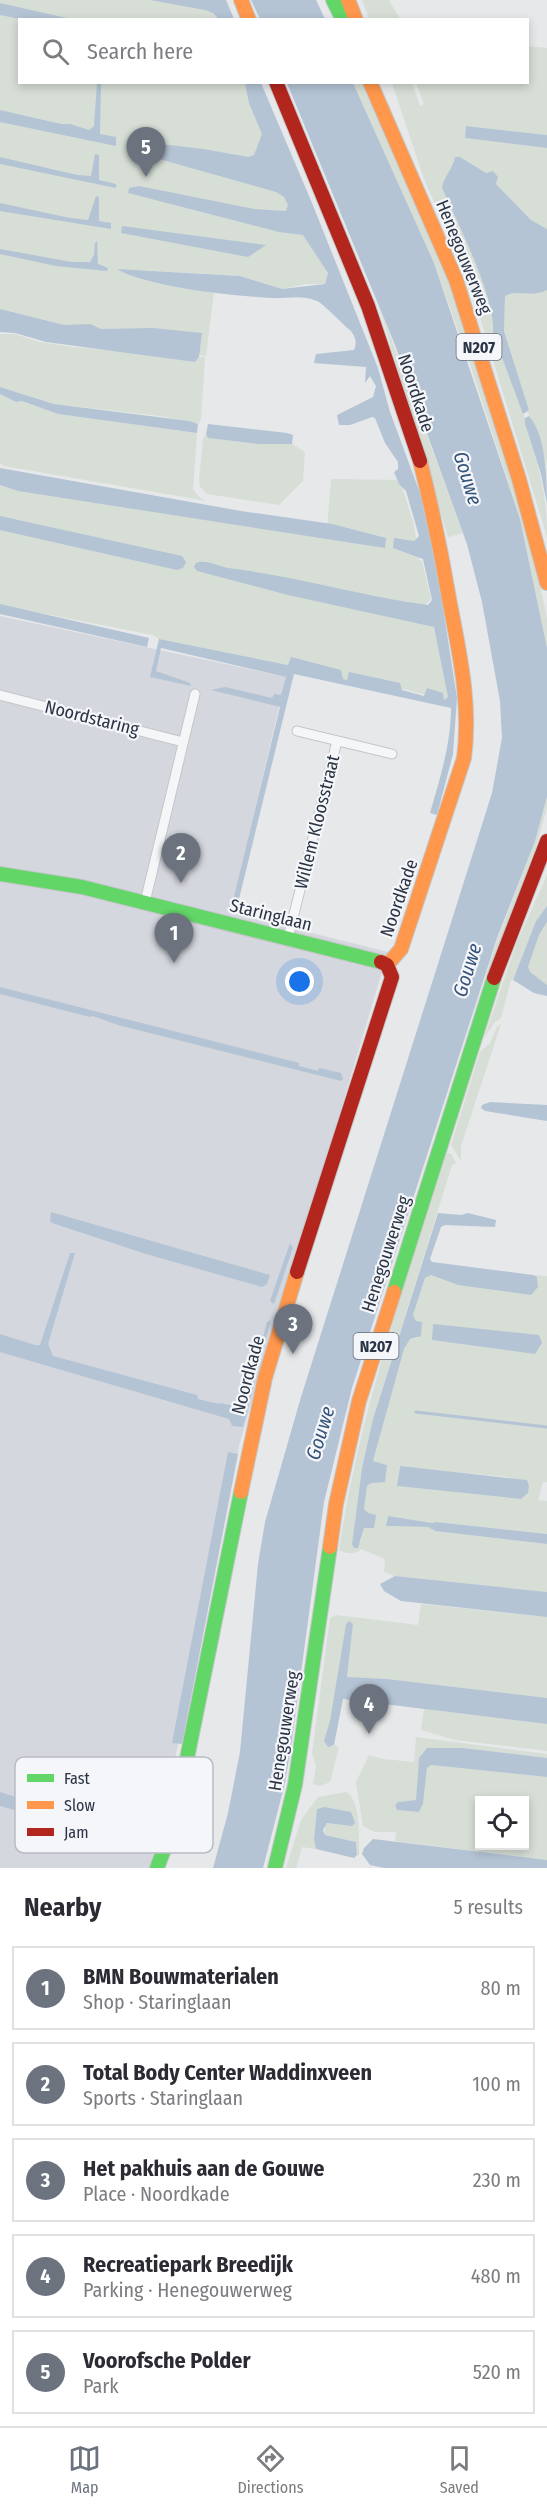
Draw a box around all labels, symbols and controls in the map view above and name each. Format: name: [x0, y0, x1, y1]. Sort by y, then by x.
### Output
search box: [18, 18, 529, 84]
icon: search: [39, 35, 72, 68]
text: Search here: [87, 38, 193, 65]
pin: 5: [126, 128, 166, 177]
street label: Henegouwerweg: [431, 197, 497, 318]
road number: N207: [456, 334, 502, 360]
street label: Noordkade: [393, 351, 439, 435]
water label: Gouwe: [449, 448, 488, 508]
street label: Noordstaring: [43, 696, 142, 740]
street label: Willem Kloosstraat: [290, 752, 344, 891]
pin: 2: [162, 834, 201, 883]
street label: Noordkade: [375, 856, 423, 940]
street label: Staringlaan: [228, 894, 314, 936]
pin: 1: [154, 914, 194, 963]
water label: Gouwe: [448, 940, 487, 1000]
your location: [285, 967, 314, 996]
street label: Henegouwerweg: [357, 1192, 415, 1315]
pin: 3: [274, 1304, 312, 1354]
street label: Noordkade: [227, 1333, 269, 1417]
road number: N207: [354, 1333, 398, 1359]
water label: Gouwe: [301, 1403, 340, 1463]
street label: Henegouwerweg: [264, 1669, 304, 1793]
pin: 4: [350, 1684, 388, 1734]
legend: [15, 1757, 213, 1853]
text: Fast: [64, 1769, 91, 1788]
text: Slow: [64, 1796, 95, 1815]
map controls: [475, 1796, 529, 1850]
button: locate: [475, 1796, 529, 1850]
text: Jam: [64, 1823, 89, 1842]
text: Nearby: [24, 1892, 101, 1923]
text: 5 results: [453, 1895, 523, 1919]
text: BMN Bouwmaterialen: [83, 1963, 279, 1990]
text: 1: [41, 1976, 50, 2000]
text: 80 m: [481, 1976, 521, 2000]
text: Shop · Staringlaan: [83, 1990, 232, 2014]
text: Total Body Center Waddinxveen: [83, 2059, 372, 2086]
text: 2: [41, 2072, 50, 2096]
text: 100 m: [472, 2072, 521, 2096]
text: Sports · Staringlaan: [83, 2086, 243, 2110]
text: Het pakhuis aan de Gouwe: [83, 2155, 324, 2182]
text: 3: [41, 2168, 50, 2192]
text: 230 m: [473, 2168, 521, 2192]
text: Place · Noordkade: [83, 2182, 230, 2206]
text: Recreatiepark Breedijk: [83, 2251, 293, 2278]
text: 4: [40, 2264, 51, 2288]
text: 480 m: [471, 2264, 521, 2288]
text: Parking · Henegouwerweg: [83, 2278, 292, 2302]
text: Voorofsche Polder: [83, 2347, 251, 2374]
text: 5: [41, 2360, 50, 2384]
text: 520 m: [473, 2360, 521, 2384]
text: Park: [83, 2374, 119, 2398]
tab: Map: [68, 2442, 101, 2497]
tab: Directions: [237, 2442, 304, 2497]
tab: Saved: [440, 2442, 479, 2497]

